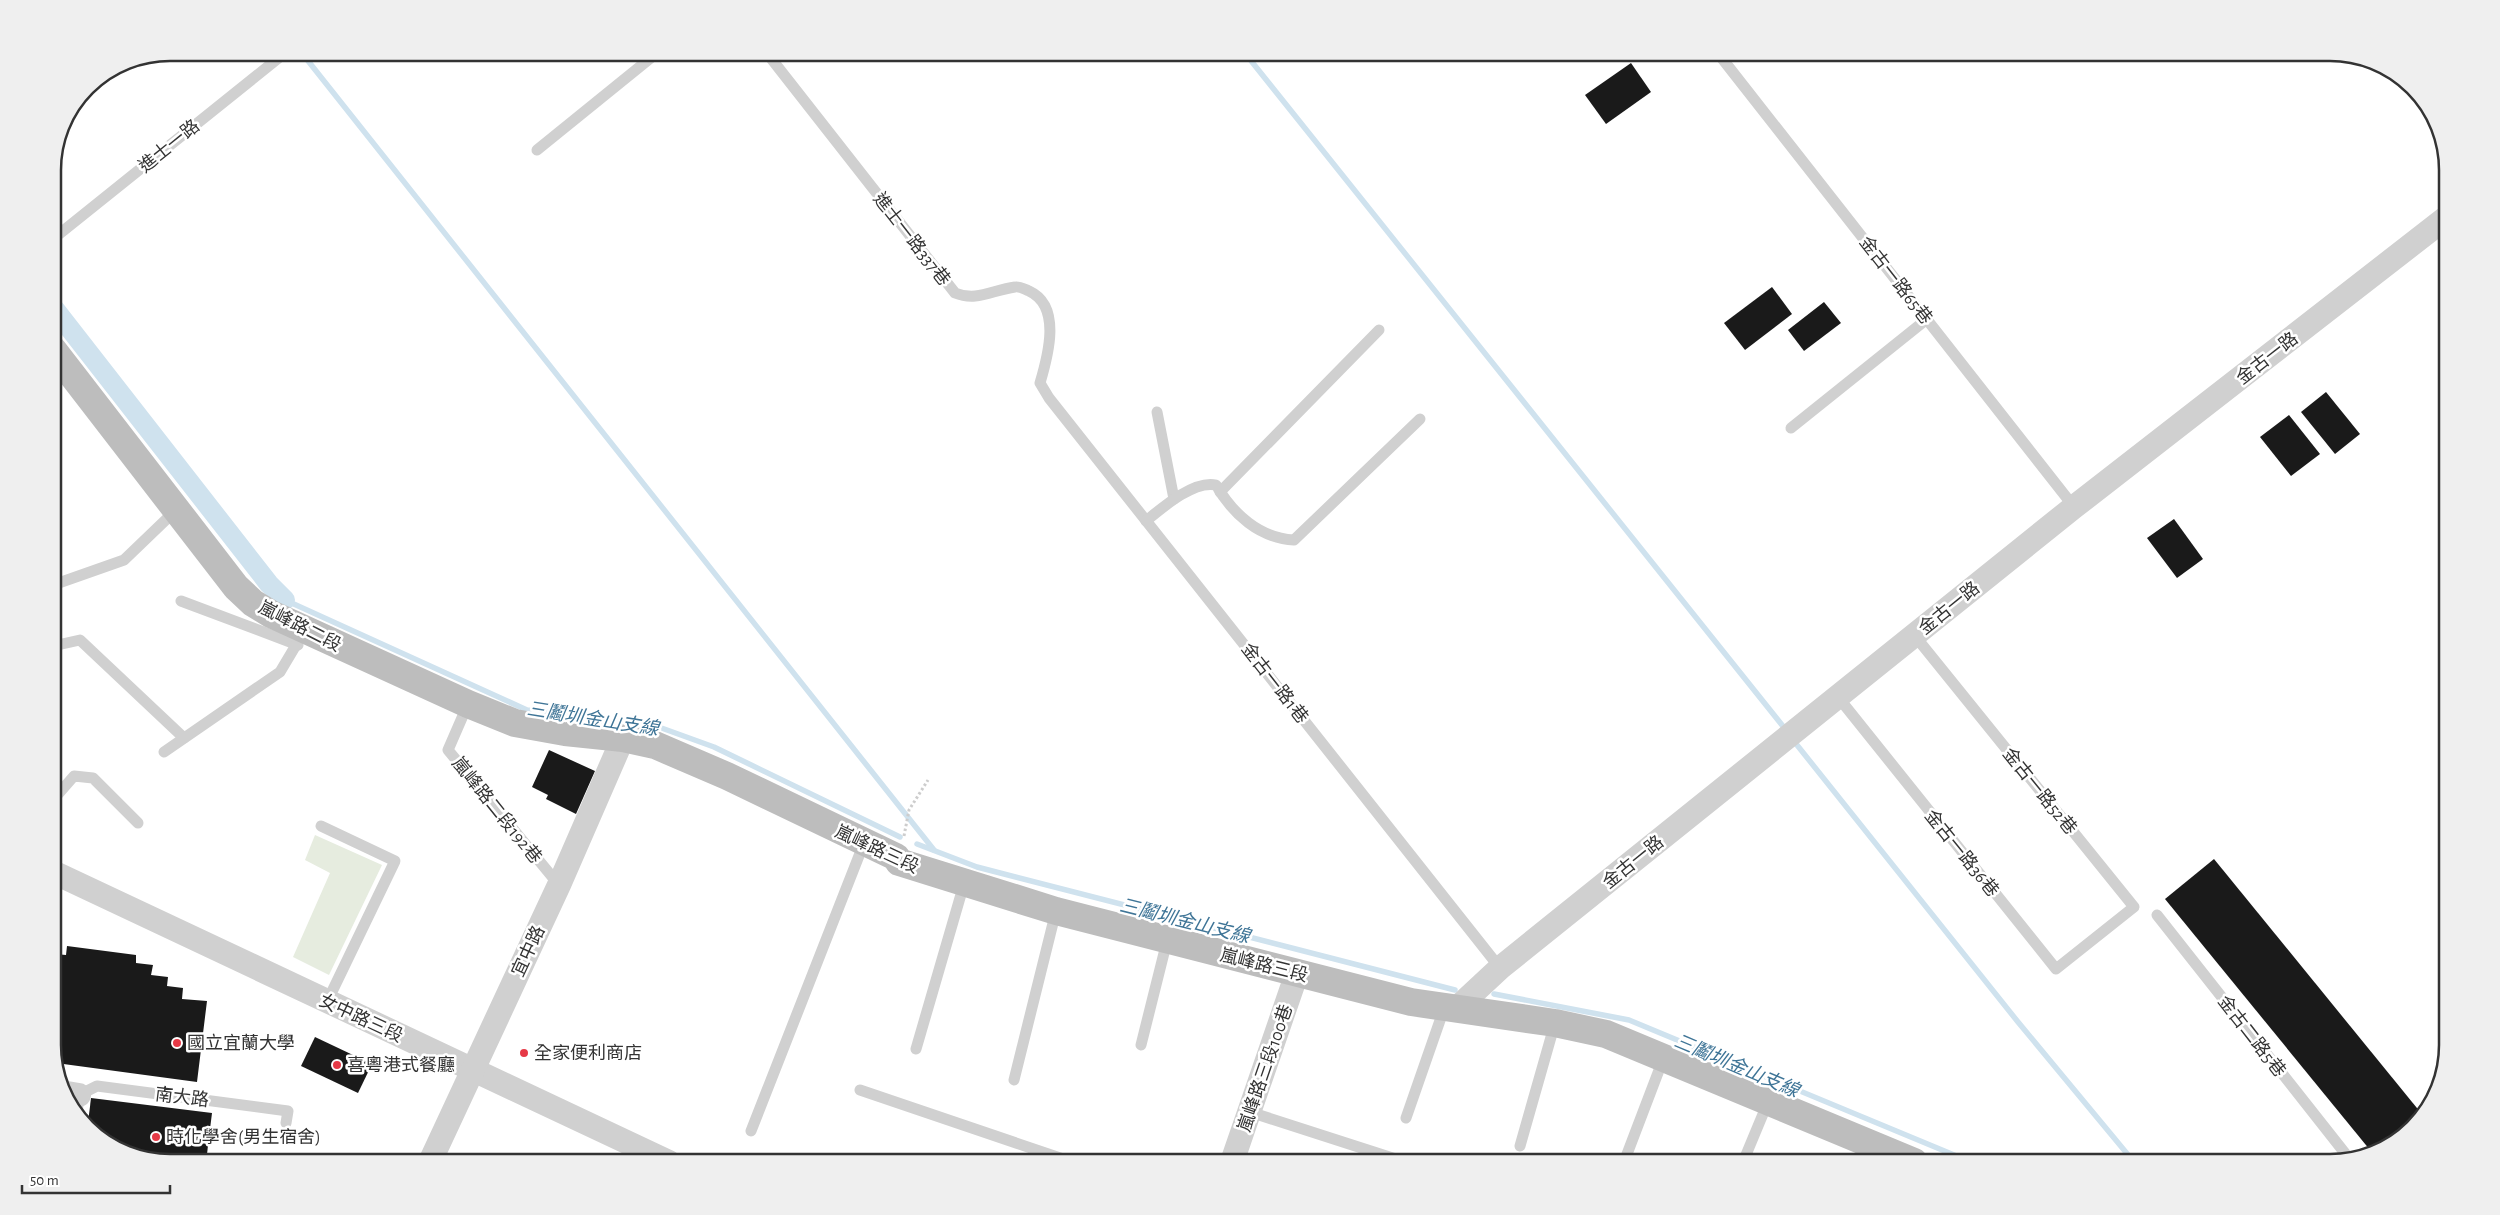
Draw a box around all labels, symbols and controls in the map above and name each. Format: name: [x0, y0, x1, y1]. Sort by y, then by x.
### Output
street label: 進士一路: [135, 116, 203, 176]
street label: 進士一路337巷: [870, 189, 954, 289]
street label: 金古一路65巷: [1855, 232, 1937, 328]
street label: 金古一路: [2232, 328, 2302, 388]
street label: 金古一路: [1915, 578, 1983, 638]
street label: 嵐峰路二段: [255, 597, 345, 655]
street label: 金古一路1巷: [1238, 639, 1312, 727]
water label: 三鬮圳金山支線: [526, 698, 662, 740]
street label: 金古一路52巷: [1999, 744, 2081, 838]
street label: 嵐峰路二段192巷: [448, 753, 546, 867]
street label: 金古一路36巷: [1921, 806, 2003, 900]
street label: 嵐峰路三段: [832, 821, 922, 877]
street label: 金古一路: [1599, 832, 1667, 892]
water label: 三鬮圳金山支線: [1118, 894, 1254, 947]
street label: 宜中路: [508, 922, 548, 980]
street label: 嵐峰路三段: [1218, 944, 1310, 986]
street label: 女中路三段: [316, 990, 406, 1046]
street label: 金古二路5巷: [2214, 991, 2290, 1081]
street label: 嵐峰路三段100巷: [1234, 1002, 1296, 1134]
water label: 三鬮圳金山支線: [1671, 1030, 1804, 1102]
place label: 國立宜蘭大學: [187, 1033, 295, 1053]
marker: 國立宜蘭大學: [171, 1037, 183, 1049]
place label: 全家便利商店: [534, 1043, 642, 1063]
marker: 全家便利商店: [518, 1047, 530, 1059]
place label: 喜粵港式餐廳: [347, 1055, 455, 1075]
marker: 喜粵港式餐廳: [331, 1059, 343, 1071]
street label: 南大路: [154, 1084, 210, 1110]
place label: 時化學舍(男生宿舍): [166, 1127, 321, 1147]
marker: 時化學舍(男生宿舍): [150, 1131, 162, 1143]
scale bar: [22, 1162, 170, 1194]
text: 50 m: [30, 1173, 59, 1188]

